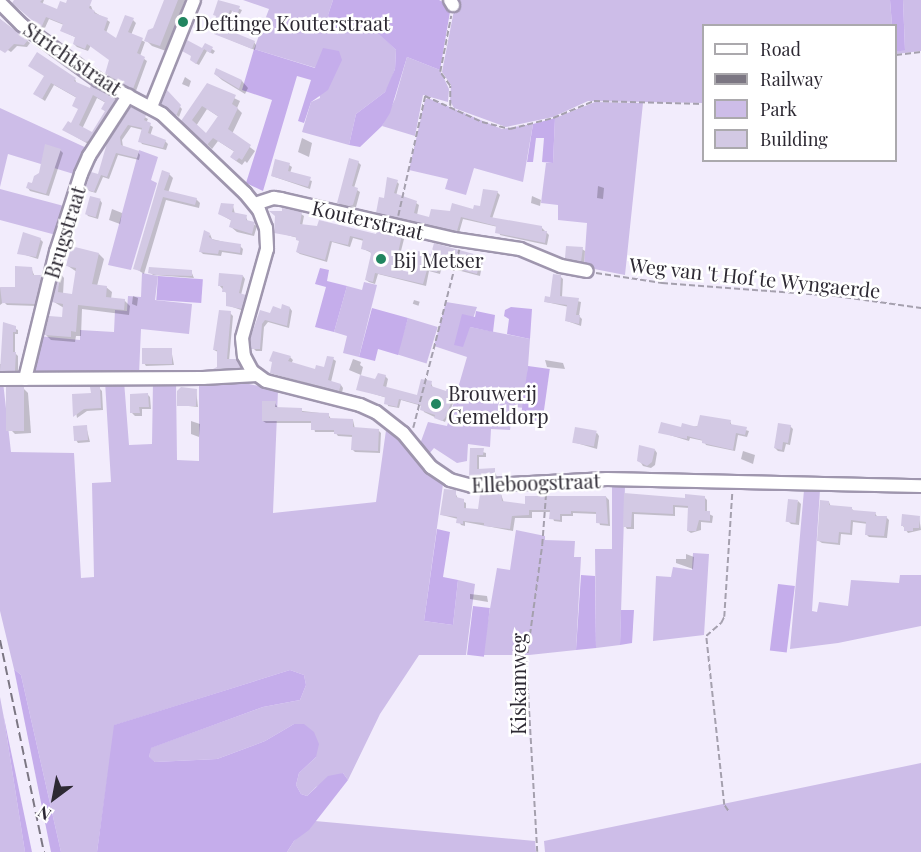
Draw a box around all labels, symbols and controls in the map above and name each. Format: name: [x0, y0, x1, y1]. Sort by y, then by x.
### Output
place label: Deftinge Kouterstraat: [195, 10, 390, 34]
marker: Deftinge Kouterstraat: [176, 15, 190, 29]
street label: Strichtstraat: [19, 16, 127, 100]
legend: [702, 24, 897, 162]
text: Road: [760, 37, 801, 61]
text: Railway: [760, 67, 823, 91]
text: Park: [760, 97, 797, 121]
text: Building: [760, 127, 828, 151]
street label: Brugstraat: [39, 183, 89, 281]
street label: Kouterstraat: [310, 195, 426, 243]
place label: Bij Metser: [393, 247, 484, 271]
marker: Bij Metser: [374, 252, 388, 266]
street label: Weg van 't Hof te Wyngaerde: [627, 252, 883, 302]
place label: Brouwerij Gemeldorp: [448, 380, 549, 427]
marker: Brouwerij Gemeldorp: [429, 397, 443, 411]
street label: Elleboogstraat: [471, 468, 601, 496]
street label: Kiskamweg: [505, 633, 529, 735]
north arrow: [24, 768, 84, 828]
text: N: [34, 802, 55, 826]

